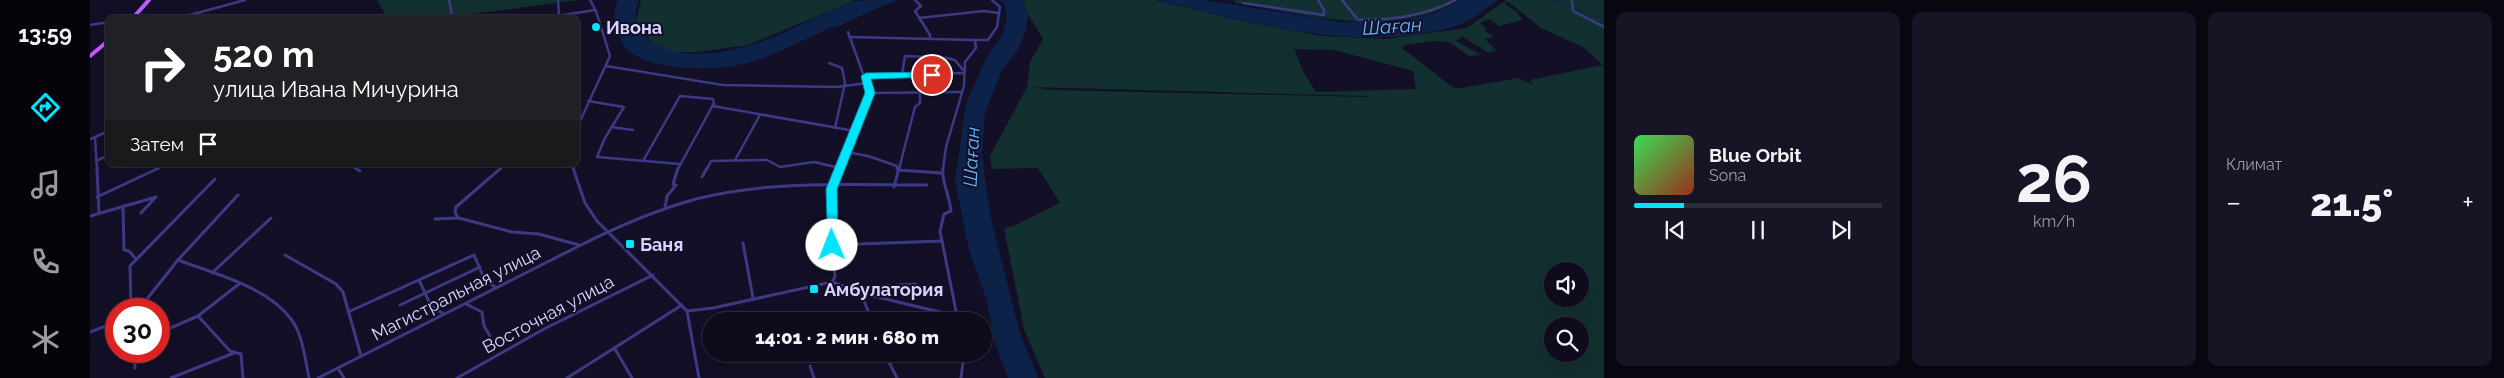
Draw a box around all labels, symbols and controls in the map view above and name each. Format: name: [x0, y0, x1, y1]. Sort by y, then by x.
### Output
water label: Шаған: [1361, 13, 1423, 39]
place label: Ивона: [606, 17, 662, 38]
text: 13:59: [18, 21, 72, 47]
marker: Ивона: [590, 21, 602, 33]
text: 520 m: [213, 34, 315, 75]
icon: right: [130, 35, 195, 100]
pin: [911, 54, 953, 96]
icon: arrive: [918, 61, 946, 89]
text: улица Ивана Мичурина: [213, 76, 459, 102]
icon: directions: [28, 90, 63, 125]
water label: Шаған: [958, 127, 984, 187]
icon: arrive: [194, 130, 222, 158]
text: Затем: [130, 133, 184, 155]
text: 26: [2016, 141, 2092, 217]
text: Blue Orbit: [1709, 144, 1801, 166]
text: Климат: [2226, 155, 2282, 174]
text: Sona: [1709, 166, 1746, 185]
icon: music: [28, 167, 63, 202]
text: 21.5°: [2310, 180, 2393, 225]
text: −: [2226, 186, 2241, 219]
text: +: [2462, 186, 2474, 219]
text: km/h: [2033, 212, 2075, 231]
icon: previous: [1661, 216, 1689, 244]
icon: pause: [1744, 216, 1772, 244]
icon: next: [1827, 216, 1855, 244]
position arrow: [805, 218, 857, 270]
place label: Баня: [640, 234, 683, 255]
marker: Баня: [624, 238, 636, 250]
street label: Магистральная улица: [368, 241, 544, 345]
icon: phone: [28, 244, 63, 279]
map controls: [1544, 262, 1589, 362]
button: sound: [1544, 262, 1589, 307]
street label: Восточная улица: [479, 271, 617, 357]
place label: Амбулатория: [824, 279, 943, 300]
marker: Амбулатория: [808, 283, 820, 295]
speed limit sign: 30: [105, 298, 170, 363]
button: search: [1544, 317, 1589, 362]
icon: climate: [28, 322, 63, 357]
text: 14:01 · 2 мин · 680 m: [755, 326, 939, 348]

